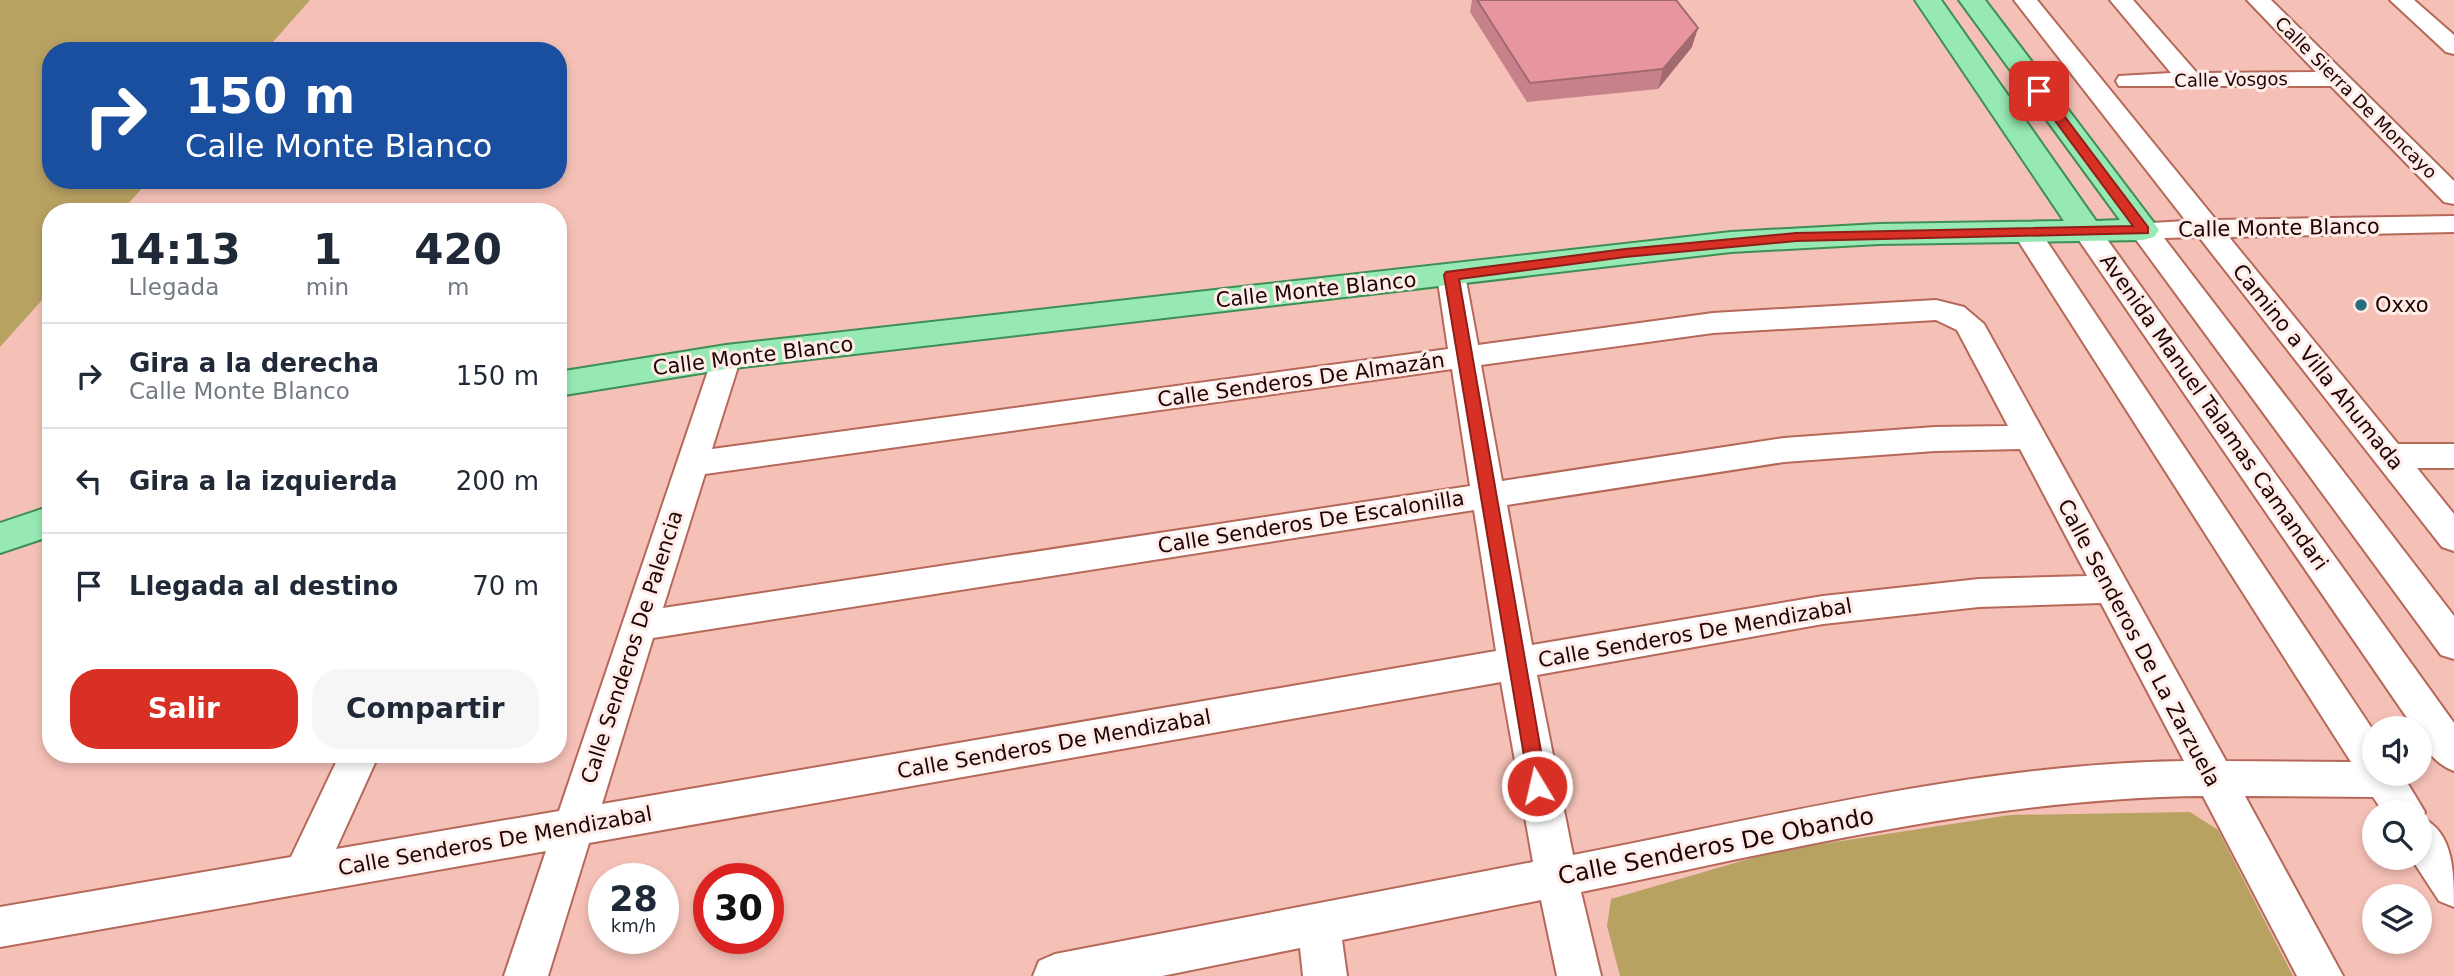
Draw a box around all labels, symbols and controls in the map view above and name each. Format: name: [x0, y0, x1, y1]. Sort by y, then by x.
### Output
street label: Calle Sierra De Moncayo: [2271, 12, 2442, 183]
pin: [2009, 61, 2069, 121]
text: 150 m: [185, 68, 355, 125]
street label: Calle Vosgos: [2174, 68, 2288, 91]
icon: right: [70, 70, 161, 161]
icon: arrive: [2020, 72, 2058, 110]
text: Calle Monte Blanco: [185, 127, 492, 165]
street label: Calle Monte Blanco: [2178, 214, 2380, 242]
text: 14:13: [107, 225, 241, 274]
text: 1: [313, 225, 342, 274]
text: 420: [414, 225, 502, 274]
street label: Avenida Manuel Talamas Camandari: [2095, 249, 2333, 575]
street label: Camino a Villa Ahumada: [2228, 259, 2408, 475]
street label: Calle Monte Blanco: [1214, 268, 1418, 312]
text: Llegada: [129, 274, 219, 300]
text: min: [306, 274, 349, 300]
text: m: [447, 274, 469, 300]
place label: Oxxo: [2375, 293, 2429, 317]
marker: Oxxo: [2353, 297, 2369, 313]
street label: Calle Monte Blanco: [651, 332, 855, 380]
text: Gira a la derecha: [129, 348, 379, 378]
street label: Calle Senderos De Almazán: [1156, 348, 1446, 412]
icon: right: [70, 357, 108, 395]
text: 150 m: [456, 361, 539, 391]
text: Calle Monte Blanco: [129, 378, 350, 404]
icon: left: [70, 462, 108, 500]
text: Gira a la izquierda: [129, 466, 397, 496]
text: 200 m: [456, 466, 539, 496]
street label: Calle Senderos De Escalonilla: [1156, 486, 1466, 558]
street label: Calle Senderos De La Zarzuela: [2053, 495, 2225, 791]
street label: Calle Senderos De Palencia: [576, 507, 688, 787]
icon: arrive: [70, 567, 108, 605]
text: Llegada al destino: [129, 571, 398, 601]
text: 70 m: [472, 571, 539, 601]
street label: Calle Senderos De Mendizabal: [1536, 594, 1854, 672]
button: Salir: [70, 669, 298, 749]
button: Compartir: [312, 669, 539, 749]
street label: Calle Senderos De Mendizabal: [895, 705, 1213, 783]
map controls: [2362, 716, 2432, 954]
button: sound: [2362, 716, 2432, 786]
position arrow: [1500, 749, 1574, 823]
button: search: [2362, 800, 2432, 870]
street label: Calle Senderos De Mendizabal: [336, 802, 654, 880]
street label: Calle Senderos De Obando: [1556, 802, 1876, 890]
speed limit sign: 30: [693, 863, 784, 954]
text: 28: [609, 879, 658, 919]
button: layers: [2362, 884, 2432, 954]
text: km/h: [611, 915, 656, 936]

